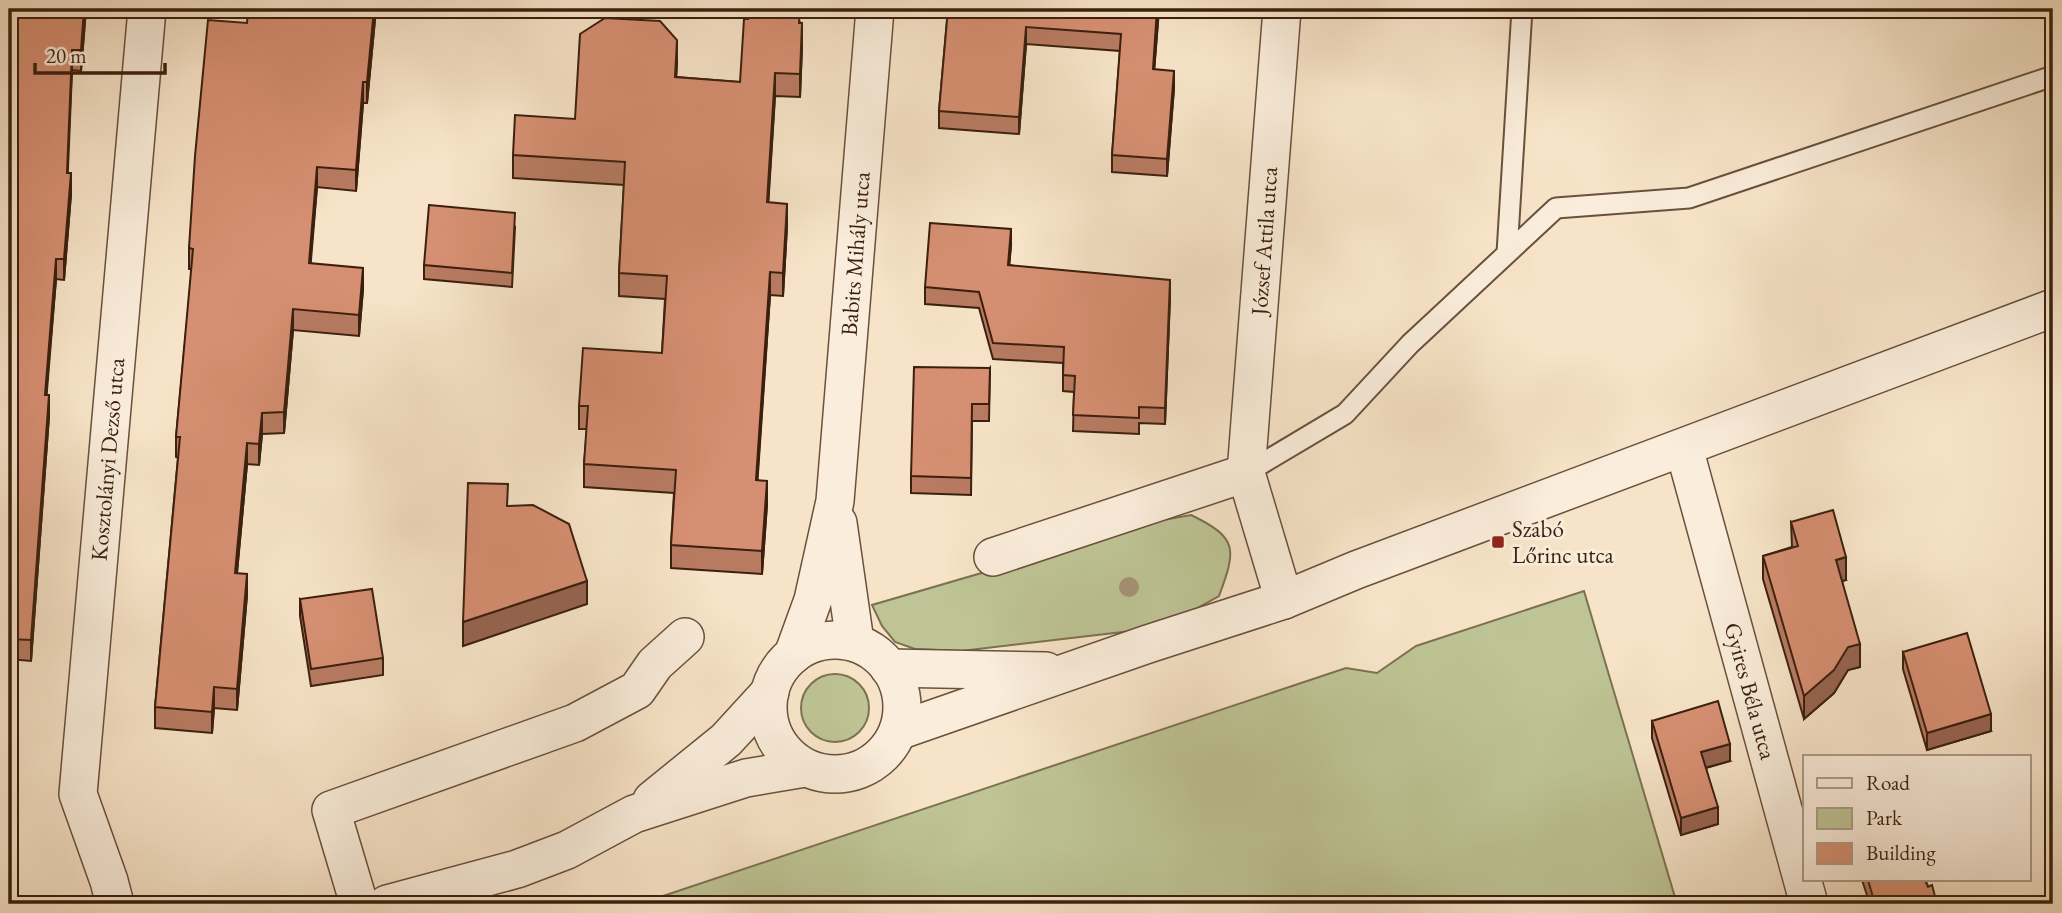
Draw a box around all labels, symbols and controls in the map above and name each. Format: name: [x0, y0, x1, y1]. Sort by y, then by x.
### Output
scale bar: [35, 32, 164, 76]
text: 20 m: [46, 42, 87, 69]
street label: József Attila utca: [1244, 165, 1284, 318]
street label: Babits Mihály utca: [833, 170, 877, 337]
street label: Kosztolányi Dezső utca: [84, 356, 131, 562]
place label: Szabó Lőrinc utca: [1512, 514, 1615, 570]
marker: Szabó Lőrinc utca: [1490, 534, 1506, 550]
street label: Gyires Béla utca: [1718, 619, 1784, 764]
legend: [1803, 755, 2030, 881]
text: Road: [1866, 769, 1910, 796]
text: Park: [1866, 804, 1903, 831]
text: Building: [1866, 839, 1936, 866]

